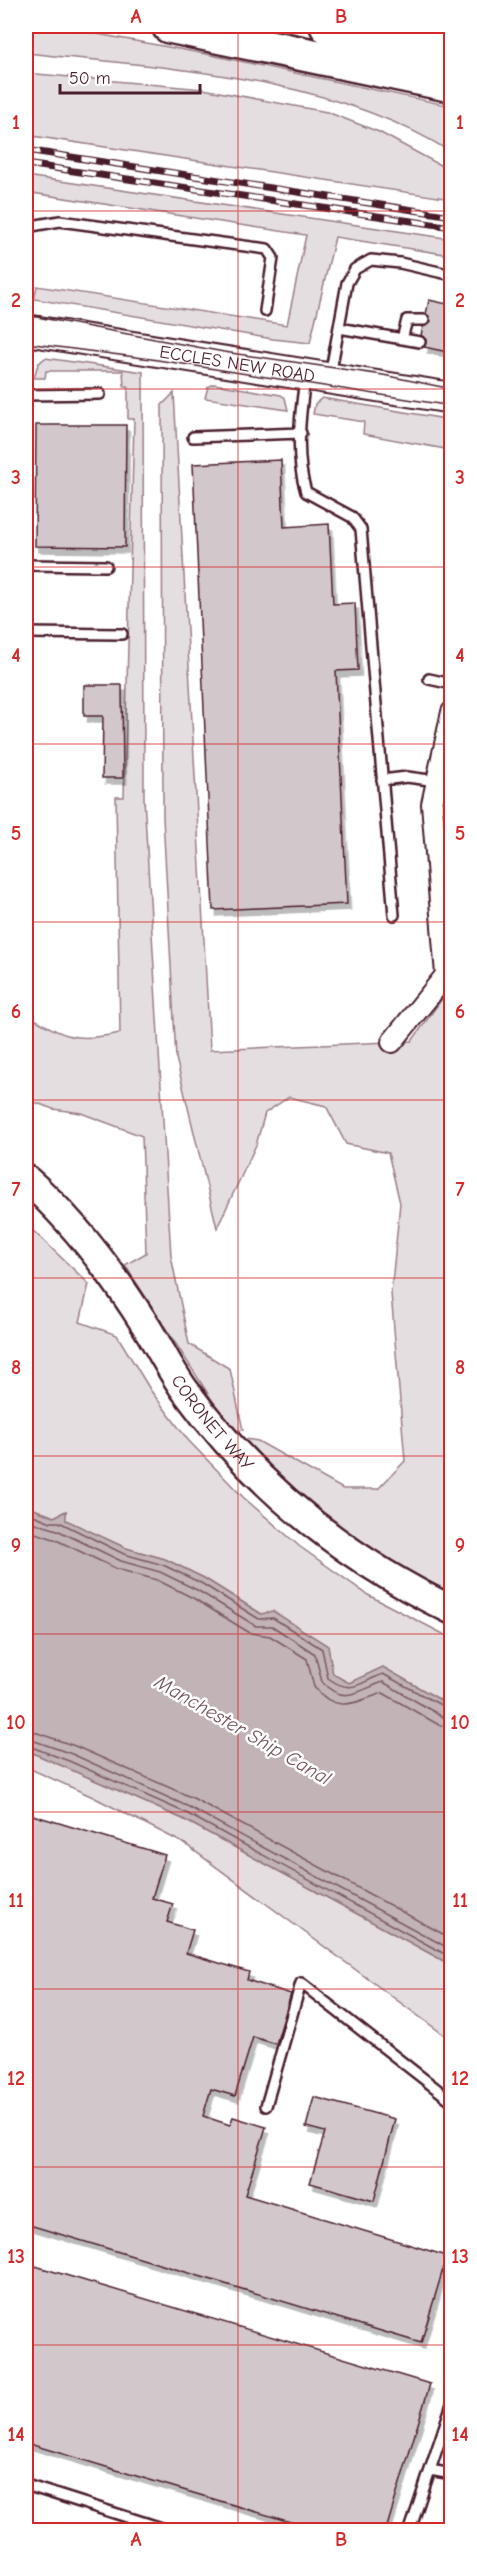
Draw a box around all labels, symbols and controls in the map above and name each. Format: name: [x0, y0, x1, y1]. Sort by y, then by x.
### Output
text: A: [130, 5, 142, 28]
text: B: [335, 5, 347, 28]
scale bar: [60, 57, 200, 95]
text: 50 m: [69, 68, 111, 89]
text: 1: [12, 111, 20, 134]
text: 1: [456, 111, 464, 134]
text: 2: [11, 289, 21, 312]
text: 2: [455, 289, 465, 312]
street label: ECCLES NEW ROAD: [158, 341, 317, 386]
text: 3: [11, 466, 21, 489]
text: 3: [455, 466, 465, 489]
text: 4: [11, 644, 21, 667]
text: 4: [455, 644, 465, 667]
text: 5: [11, 822, 21, 845]
text: 5: [455, 822, 465, 845]
text: 6: [11, 1000, 21, 1023]
text: 6: [455, 1000, 465, 1023]
text: 7: [12, 1178, 21, 1201]
text: 7: [456, 1178, 465, 1201]
text: 8: [11, 1356, 21, 1379]
text: 8: [455, 1356, 465, 1379]
street label: CORONET WAY: [167, 1371, 258, 1475]
text: 9: [11, 1534, 21, 1557]
text: 9: [455, 1534, 465, 1557]
water label: Manchester Ship Canal: [150, 1670, 336, 1790]
text: 10: [6, 1711, 26, 1734]
text: 10: [450, 1711, 470, 1734]
text: 11: [8, 1889, 24, 1912]
text: 11: [452, 1889, 468, 1912]
text: 12: [7, 2067, 25, 2090]
text: 12: [451, 2067, 469, 2090]
text: 13: [7, 2245, 25, 2268]
text: 13: [451, 2245, 469, 2268]
text: 14: [7, 2423, 25, 2446]
text: 14: [451, 2423, 469, 2446]
text: A: [130, 2528, 142, 2551]
text: B: [335, 2528, 347, 2551]

